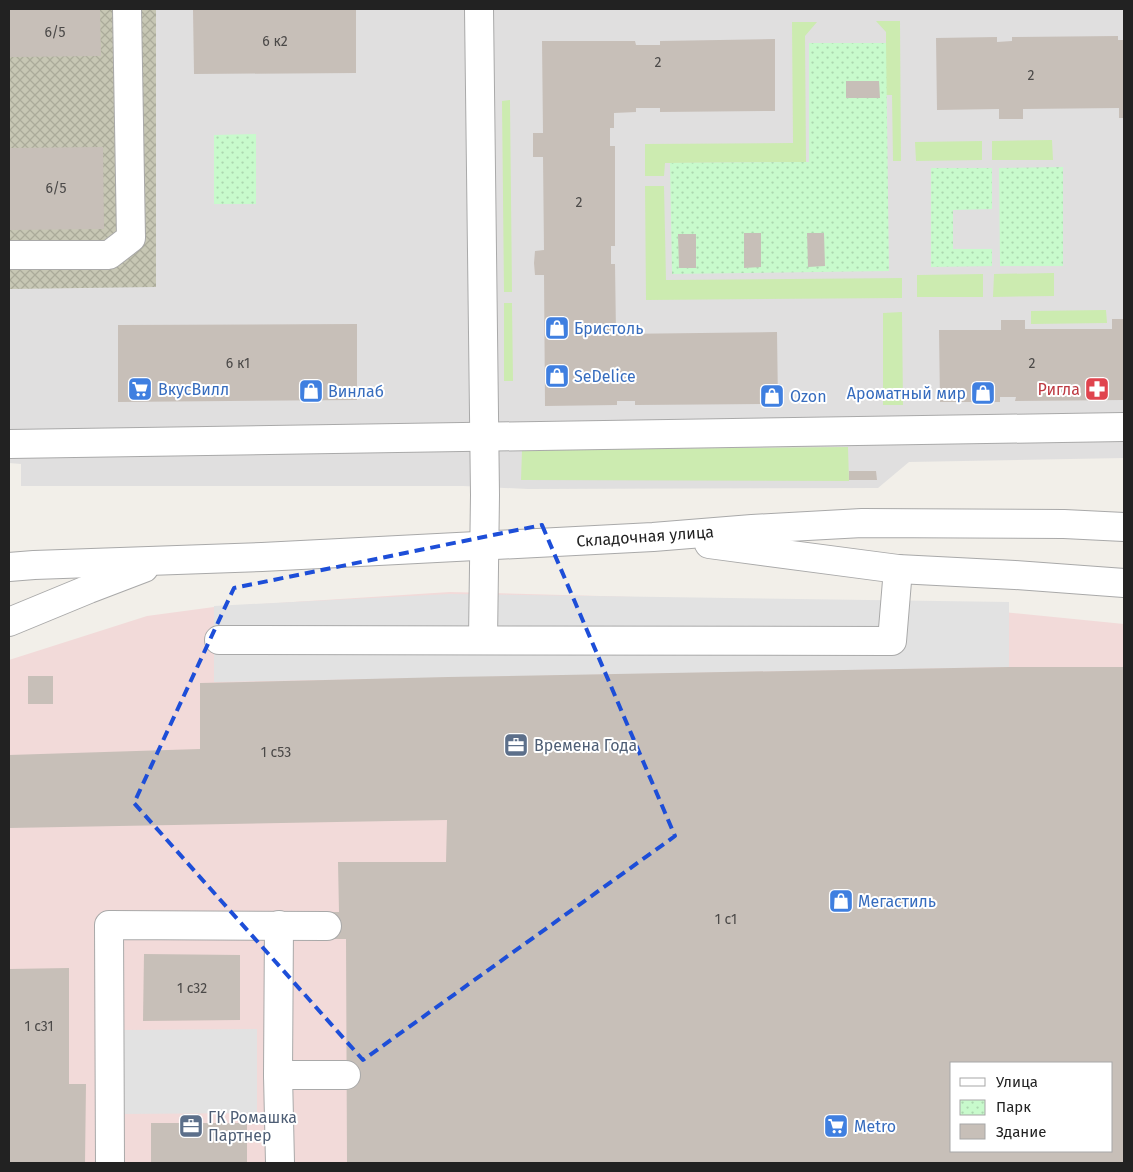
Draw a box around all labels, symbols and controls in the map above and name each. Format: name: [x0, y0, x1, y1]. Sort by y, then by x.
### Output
house number: 6/5: [44, 24, 66, 41]
house number: 6 к2: [262, 33, 288, 50]
house number: 2: [655, 54, 662, 71]
house number: 2: [1028, 67, 1035, 84]
house number: 6/5: [45, 180, 67, 197]
house number: 2: [576, 194, 583, 211]
shop icon: Бристоль: [544, 315, 570, 341]
place label: Бристоль: [574, 319, 644, 338]
house number: 6 к1: [226, 355, 250, 372]
house number: 2: [1029, 355, 1036, 372]
shop icon: SeDelice: [544, 363, 570, 389]
place label: SeDelice: [574, 367, 636, 386]
supermarket icon: ВкусВилл: [127, 376, 153, 402]
pharmacy icon: Ригла: [1084, 376, 1110, 402]
shop icon: Винлаб: [298, 378, 324, 404]
place label: ВкусВилл: [158, 380, 229, 399]
shop icon: Ароматный мир: [970, 380, 996, 406]
place label: Ригла: [1037, 380, 1080, 399]
place label: Винлаб: [328, 382, 384, 401]
shop icon: Ozon: [759, 383, 785, 409]
place label: Ароматный мир: [847, 384, 966, 403]
place label: Ozon: [790, 387, 827, 406]
street label: Складочная улица: [576, 522, 714, 551]
office icon: Времена Года: [503, 732, 529, 758]
place label: Времена Года: [534, 736, 637, 755]
house number: 1 с53: [261, 744, 291, 761]
shop icon: Мегастиль: [828, 888, 854, 914]
place label: Мегастиль: [858, 892, 936, 911]
house number: 1 с1: [715, 911, 737, 928]
house number: 1 с32: [177, 980, 207, 997]
house number: 1 с31: [24, 1018, 54, 1035]
legend: [950, 1062, 1113, 1152]
text: Улица: [996, 1073, 1038, 1091]
text: Парк: [996, 1098, 1031, 1116]
place label: ГК Ромашка Партнер: [208, 1108, 297, 1145]
office icon: ГК Ромашка Партнер: [178, 1113, 204, 1139]
supermarket icon: Metro: [823, 1113, 849, 1139]
place label: Metro: [854, 1117, 896, 1136]
text: Здание: [996, 1123, 1046, 1141]

